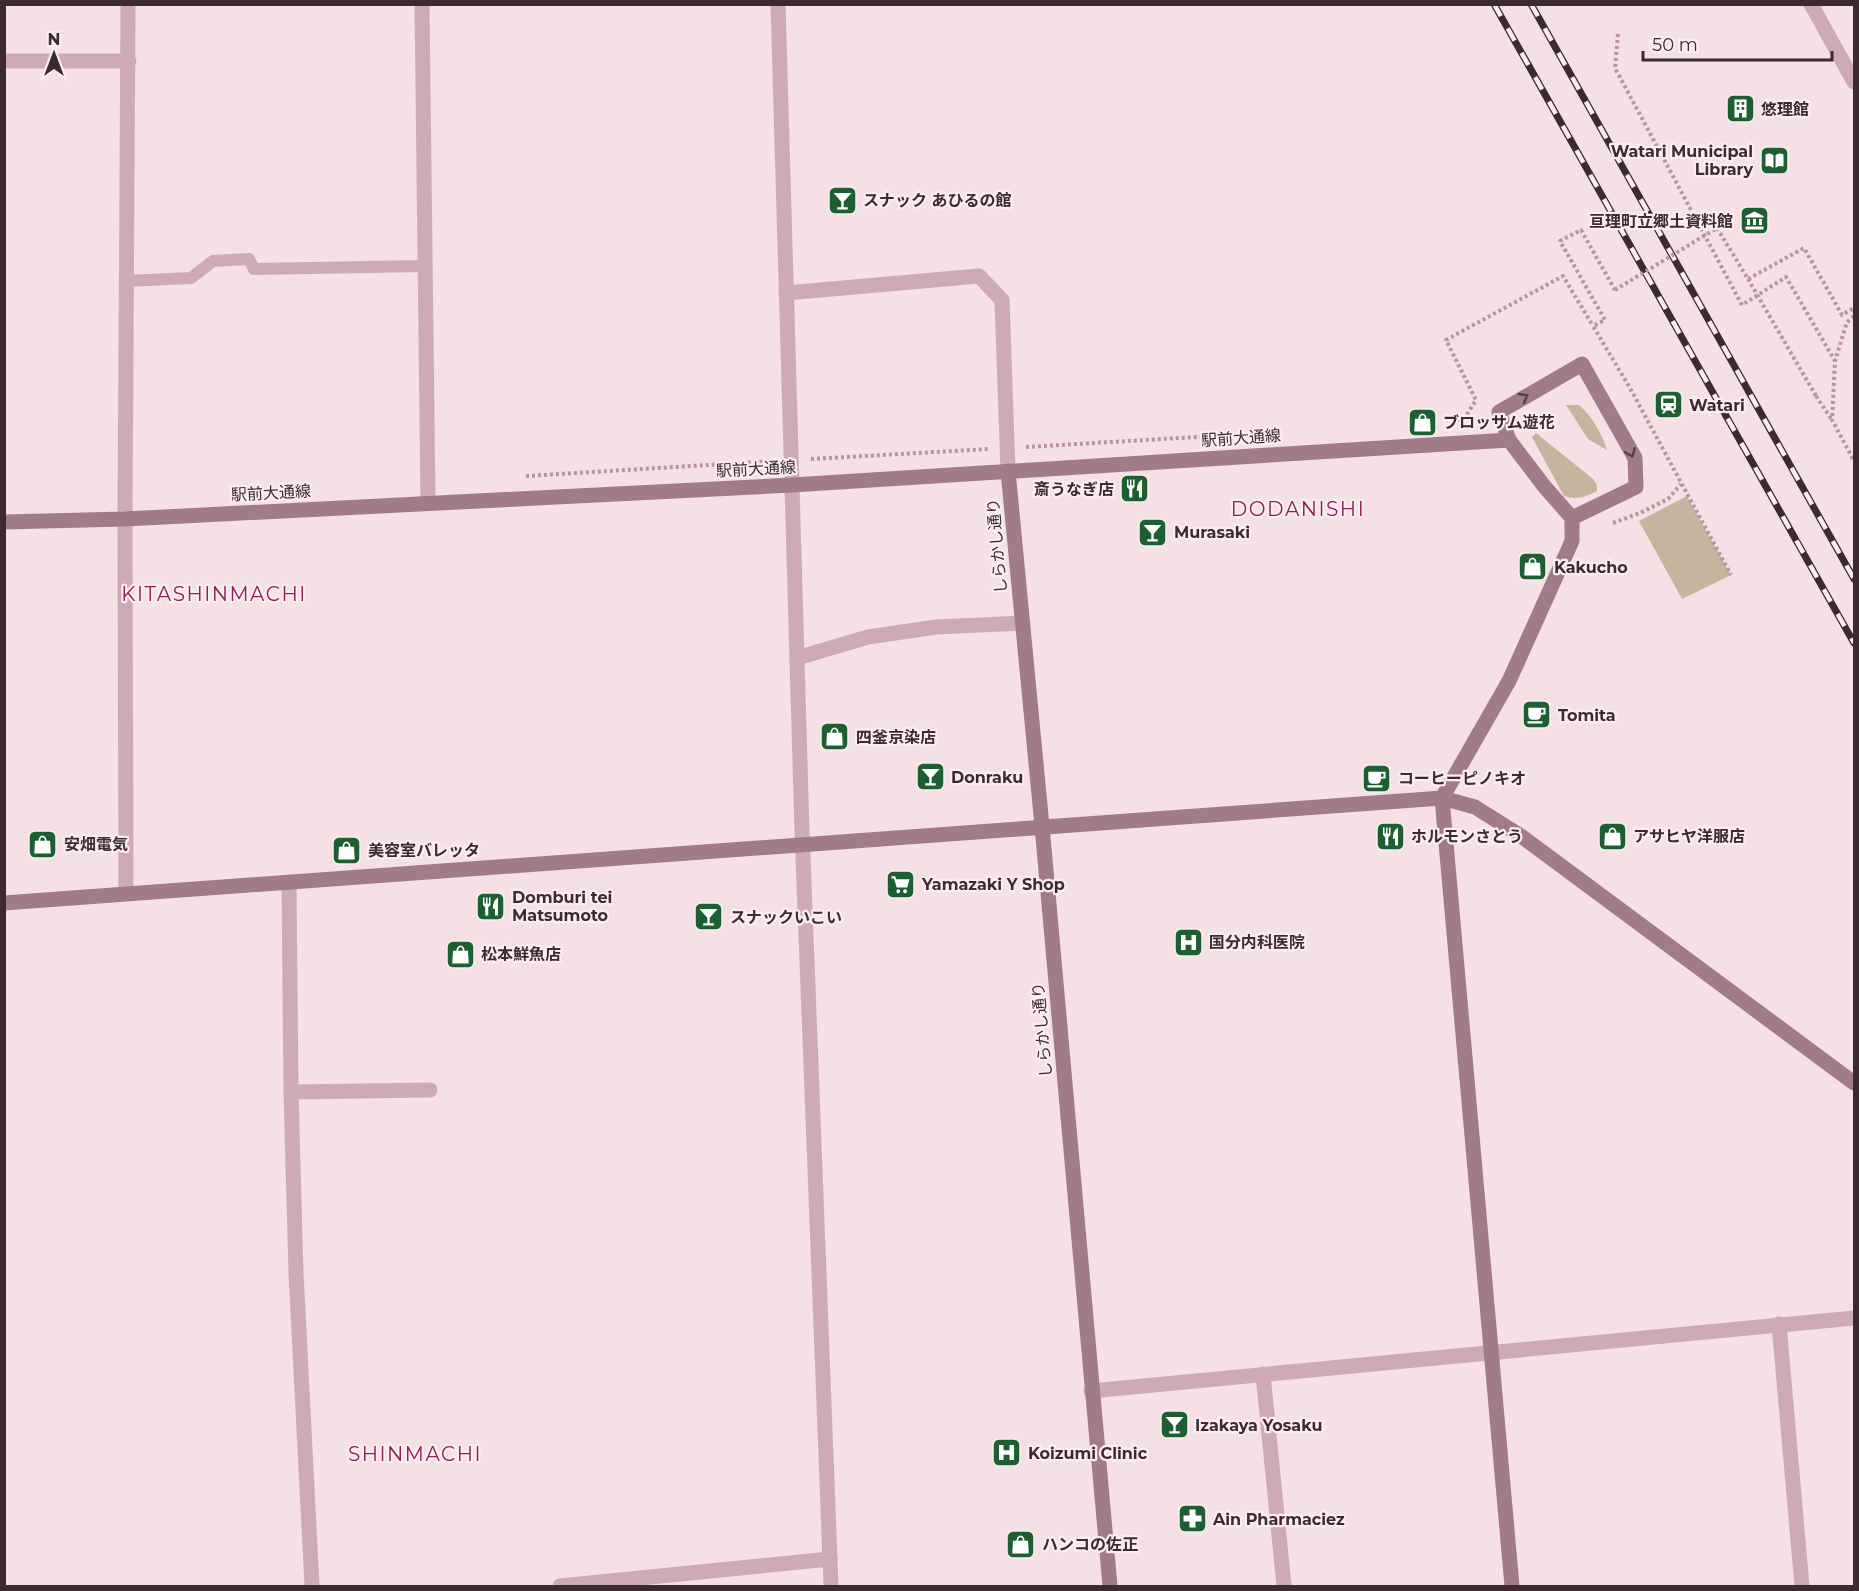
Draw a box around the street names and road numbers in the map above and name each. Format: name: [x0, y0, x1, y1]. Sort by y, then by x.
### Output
street label: 駅前大通線: [1200, 426, 1282, 450]
street label: 駅前大通線: [716, 457, 796, 481]
street label: 駅前大通線: [231, 481, 311, 505]
street label: しらかし通り: [983, 497, 1011, 595]
street label: しらかし通り: [1028, 981, 1056, 1079]

